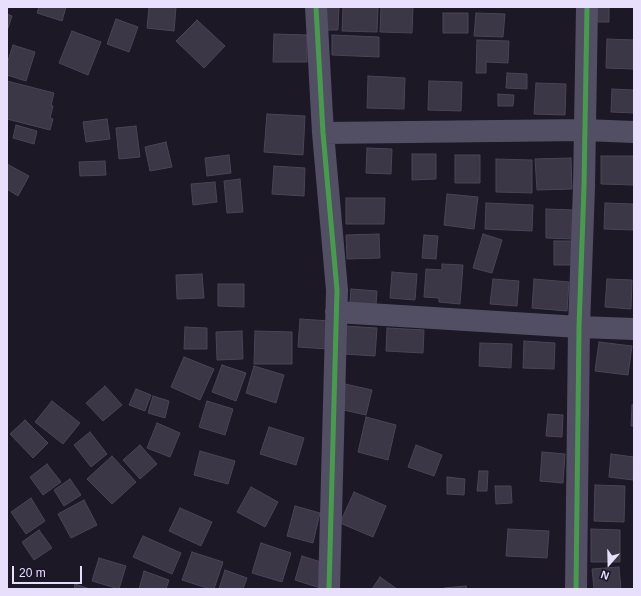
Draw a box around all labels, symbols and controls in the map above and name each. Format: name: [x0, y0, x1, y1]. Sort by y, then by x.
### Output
north arrow: [589, 544, 629, 584]
scale bar: [14, 558, 84, 584]
text: 20 m: [19, 566, 46, 580]
text: N: [599, 568, 611, 582]

